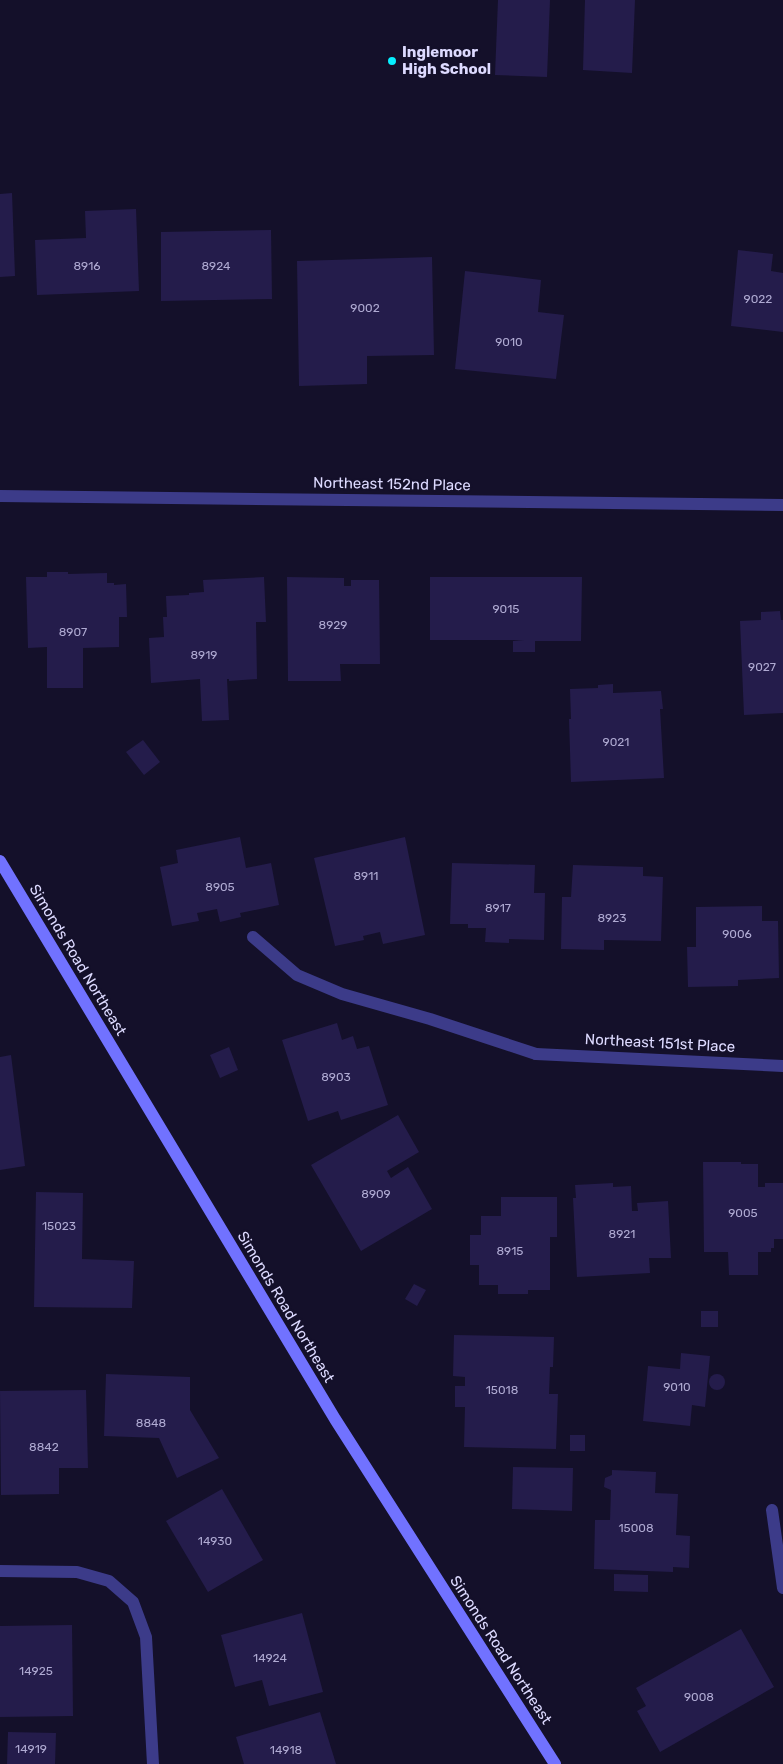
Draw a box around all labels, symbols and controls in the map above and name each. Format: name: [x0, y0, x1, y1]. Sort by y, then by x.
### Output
place label: Inglemoor High School: [402, 43, 491, 78]
marker: Inglemoor High School: [386, 55, 398, 67]
house number: 8916: [73, 259, 101, 273]
house number: 8924: [201, 259, 231, 273]
house number: 9022: [744, 292, 772, 306]
house number: 9002: [350, 301, 380, 315]
house number: 9010: [495, 335, 523, 349]
street label: Northeast 152nd Place: [313, 474, 471, 494]
house number: 9015: [492, 602, 520, 616]
house number: 8929: [319, 618, 347, 632]
house number: 8907: [59, 625, 87, 639]
house number: 8919: [190, 648, 218, 662]
house number: 9027: [748, 660, 776, 674]
house number: 9021: [603, 735, 629, 749]
house number: 8911: [353, 869, 379, 883]
house number: 8905: [205, 880, 235, 894]
street label: Simonds Road Northeast: [26, 881, 130, 1039]
house number: 8917: [485, 901, 511, 915]
house number: 8923: [597, 911, 627, 925]
house number: 9006: [722, 927, 752, 941]
street label: Northeast 151st Place: [584, 1030, 736, 1056]
house number: 8903: [321, 1070, 351, 1084]
house number: 8909: [361, 1187, 391, 1201]
house number: 9005: [728, 1206, 758, 1220]
house number: 15023: [42, 1219, 76, 1233]
house number: 8921: [609, 1227, 635, 1241]
street label: Simonds Road Northeast: [234, 1228, 338, 1386]
house number: 8915: [496, 1244, 524, 1258]
house number: 9010: [663, 1380, 691, 1394]
house number: 15018: [486, 1383, 518, 1397]
house number: 8848: [136, 1416, 166, 1430]
house number: 8842: [29, 1440, 59, 1454]
house number: 15008: [618, 1521, 654, 1535]
house number: 14930: [198, 1534, 232, 1548]
street label: Simonds Road Northeast: [446, 1572, 556, 1728]
house number: 14924: [253, 1651, 288, 1665]
house number: 14925: [19, 1664, 53, 1678]
house number: 9008: [684, 1690, 714, 1704]
house number: 14919: [15, 1742, 47, 1756]
house number: 14918: [270, 1743, 302, 1757]

